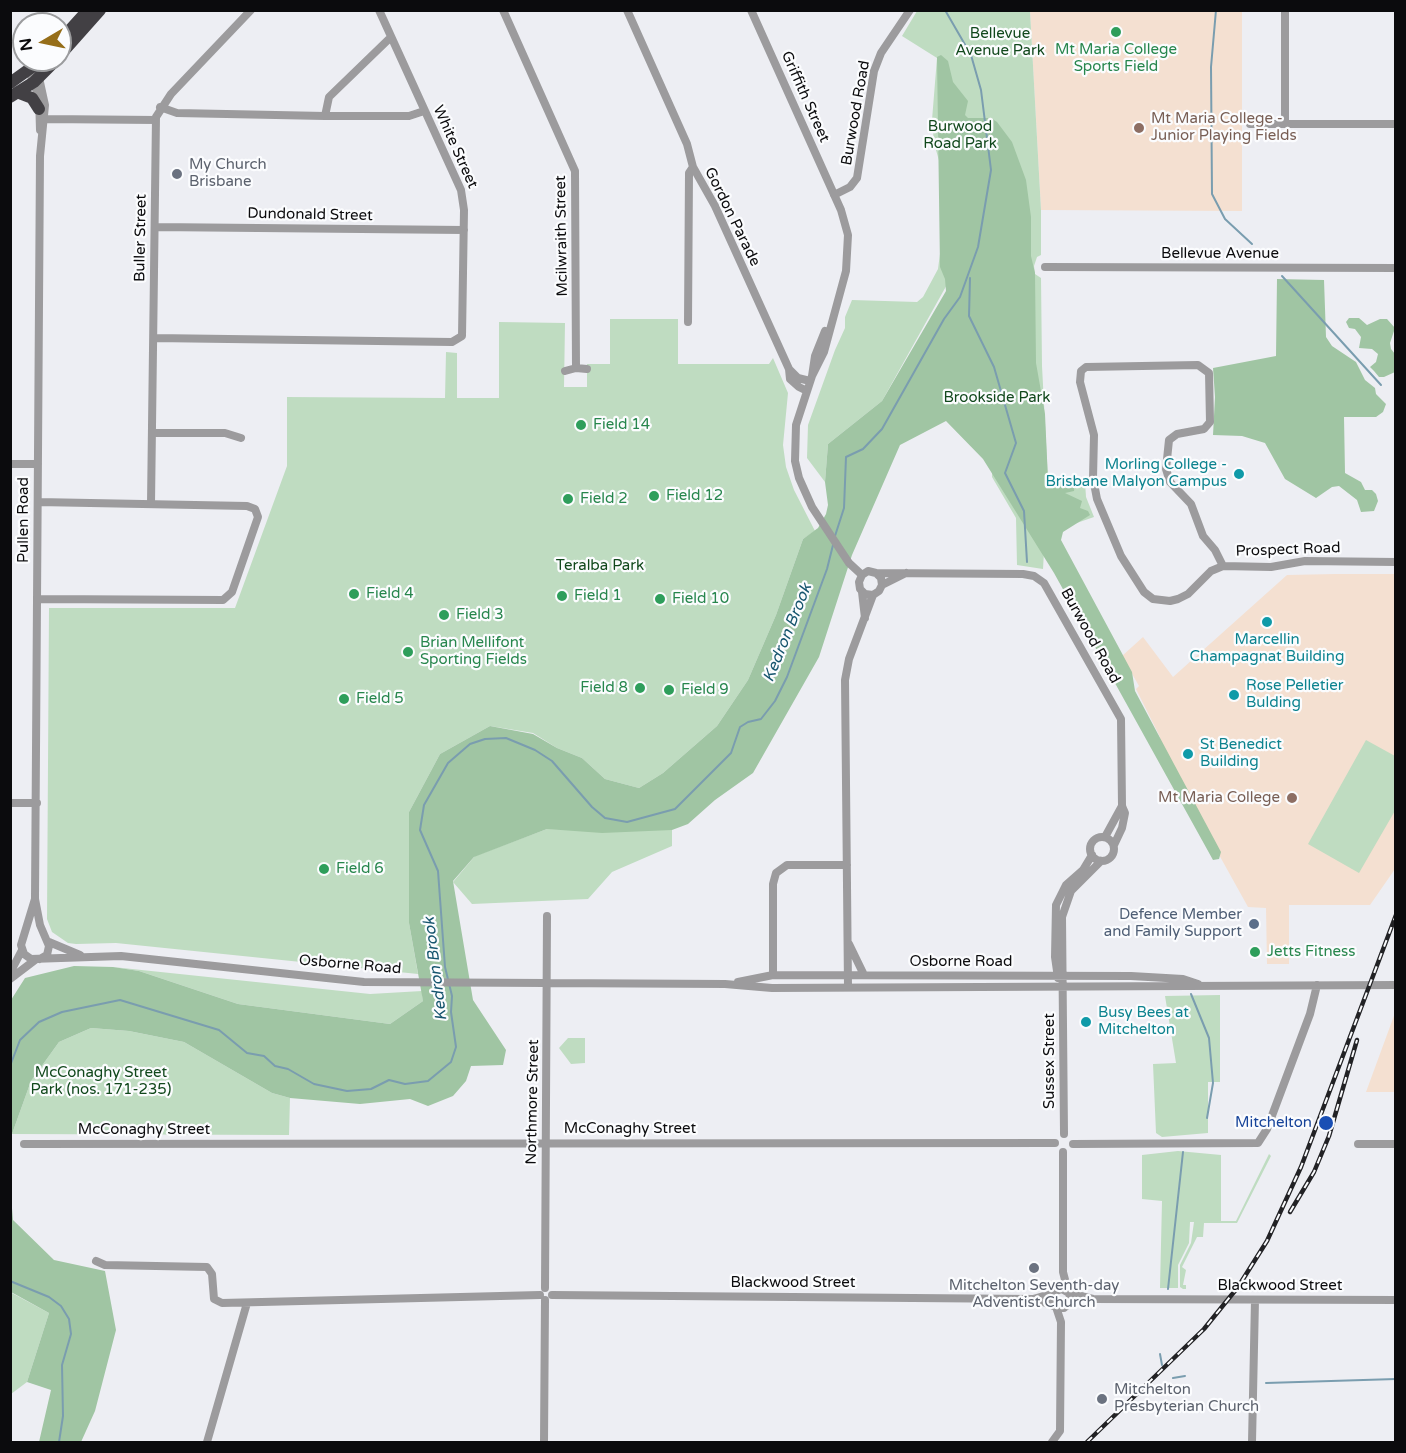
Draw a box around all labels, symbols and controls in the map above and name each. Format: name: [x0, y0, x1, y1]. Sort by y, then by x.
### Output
north arrow: [12, 12, 72, 72]
park label: Bellevue Avenue Park: [955, 25, 1045, 60]
marker: Mt Maria College Sports Field: [1109, 25, 1123, 39]
text: N: [15, 37, 37, 52]
place label: Mt Maria College Sports Field: [1055, 41, 1177, 76]
street label: Griffith Street: [777, 49, 833, 145]
street label: Burwood Road: [838, 59, 874, 167]
street label: White Street: [429, 103, 481, 191]
place label: Mt Maria College - Junior Playing Fields: [1151, 110, 1297, 145]
park label: Burwood Road Park: [923, 118, 997, 153]
marker: Mt Maria College - Junior Playing Fields: [1132, 121, 1146, 135]
place label: My Church Brisbane: [189, 156, 267, 191]
street label: Gordon Parade: [700, 165, 764, 269]
marker: My Church Brisbane: [170, 167, 184, 181]
street label: Mcilwraith Street: [552, 175, 572, 297]
street label: Buller Street: [131, 194, 151, 282]
street label: Dundonald Street: [247, 205, 373, 225]
street label: Bellevue Avenue: [1161, 245, 1279, 263]
park label: Brookside Park: [944, 389, 1050, 407]
place label: Field 14: [593, 416, 650, 434]
marker: Field 14: [574, 418, 588, 432]
place label: Morling College - Brisbane Malyon Campus: [1045, 456, 1227, 491]
marker: Morling College - Brisbane Malyon Campus: [1232, 467, 1246, 481]
street label: Pullen Road: [15, 477, 33, 563]
place label: Field 12: [666, 487, 723, 505]
marker: Field 12: [647, 489, 661, 503]
place label: Field 2: [580, 490, 628, 508]
marker: Field 2: [561, 492, 575, 506]
street label: Prospect Road: [1235, 539, 1341, 561]
park label: Teralba Park: [556, 557, 644, 575]
water label: Kedron Brook: [760, 581, 816, 685]
place label: Field 4: [366, 585, 414, 603]
street label: Burwood Road: [1056, 585, 1124, 687]
marker: Field 4: [347, 587, 361, 601]
place label: Field 1: [574, 587, 622, 605]
marker: Field 1: [555, 589, 569, 603]
place label: Field 10: [672, 590, 729, 608]
marker: Field 10: [653, 592, 667, 606]
place label: Field 3: [456, 606, 504, 624]
marker: Field 3: [437, 608, 451, 622]
marker: Marcellin Champagnat Building: [1260, 615, 1274, 629]
place label: Marcellin Champagnat Building: [1190, 631, 1344, 666]
place label: Brian Mellifont Sporting Fields: [420, 634, 527, 669]
marker: Brian Mellifont Sporting Fields: [401, 645, 415, 659]
place label: Rose Pelletier Bulding: [1246, 677, 1343, 712]
place label: Field 8: [580, 679, 628, 697]
marker: Field 8: [633, 681, 647, 695]
place label: Field 9: [681, 681, 729, 699]
marker: Field 9: [662, 683, 676, 697]
marker: Rose Pelletier Bulding: [1227, 688, 1241, 702]
place label: Field 5: [356, 690, 404, 708]
marker: Field 5: [337, 692, 351, 706]
place label: St Benedict Building: [1200, 736, 1282, 771]
marker: St Benedict Building: [1181, 747, 1195, 761]
place label: Mt Maria College: [1158, 789, 1280, 807]
marker: Mt Maria College: [1285, 791, 1299, 805]
place label: Field 6: [336, 860, 384, 878]
marker: Field 6: [317, 862, 331, 876]
place label: Defence Member and Family Support: [1104, 906, 1242, 941]
water label: Kedron Brook: [420, 916, 452, 1022]
marker: Defence Member and Family Support: [1247, 917, 1261, 931]
place label: Jetts Fitness: [1267, 943, 1355, 961]
marker: Jetts Fitness: [1248, 945, 1262, 959]
street label: Osborne Road: [298, 952, 402, 978]
street label: Osborne Road: [910, 953, 1012, 971]
place label: Busy Bees at Mitchelton: [1098, 1004, 1189, 1039]
street label: Sussex Street: [1041, 1013, 1059, 1109]
marker: Busy Bees at Mitchelton: [1079, 1015, 1093, 1029]
street label: Northmore Street: [523, 1039, 543, 1165]
park label: McConaghy Street Park (nos. 171-235): [31, 1064, 171, 1099]
place label: Mitchelton: [1235, 1114, 1312, 1132]
marker: Mitchelton: [1317, 1114, 1335, 1132]
street label: McConaghy Street: [564, 1120, 696, 1138]
street label: McConaghy Street: [78, 1121, 210, 1139]
marker: Mitchelton Seventh-day Adventist Church: [1027, 1261, 1041, 1275]
street label: Blackwood Street: [731, 1274, 855, 1292]
place label: Mitchelton Seventh-day Adventist Church: [949, 1277, 1119, 1312]
street label: Blackwood Street: [1218, 1277, 1342, 1295]
place label: Mitchelton Presbyterian Church: [1114, 1381, 1259, 1416]
marker: Mitchelton Presbyterian Church: [1095, 1392, 1109, 1406]

